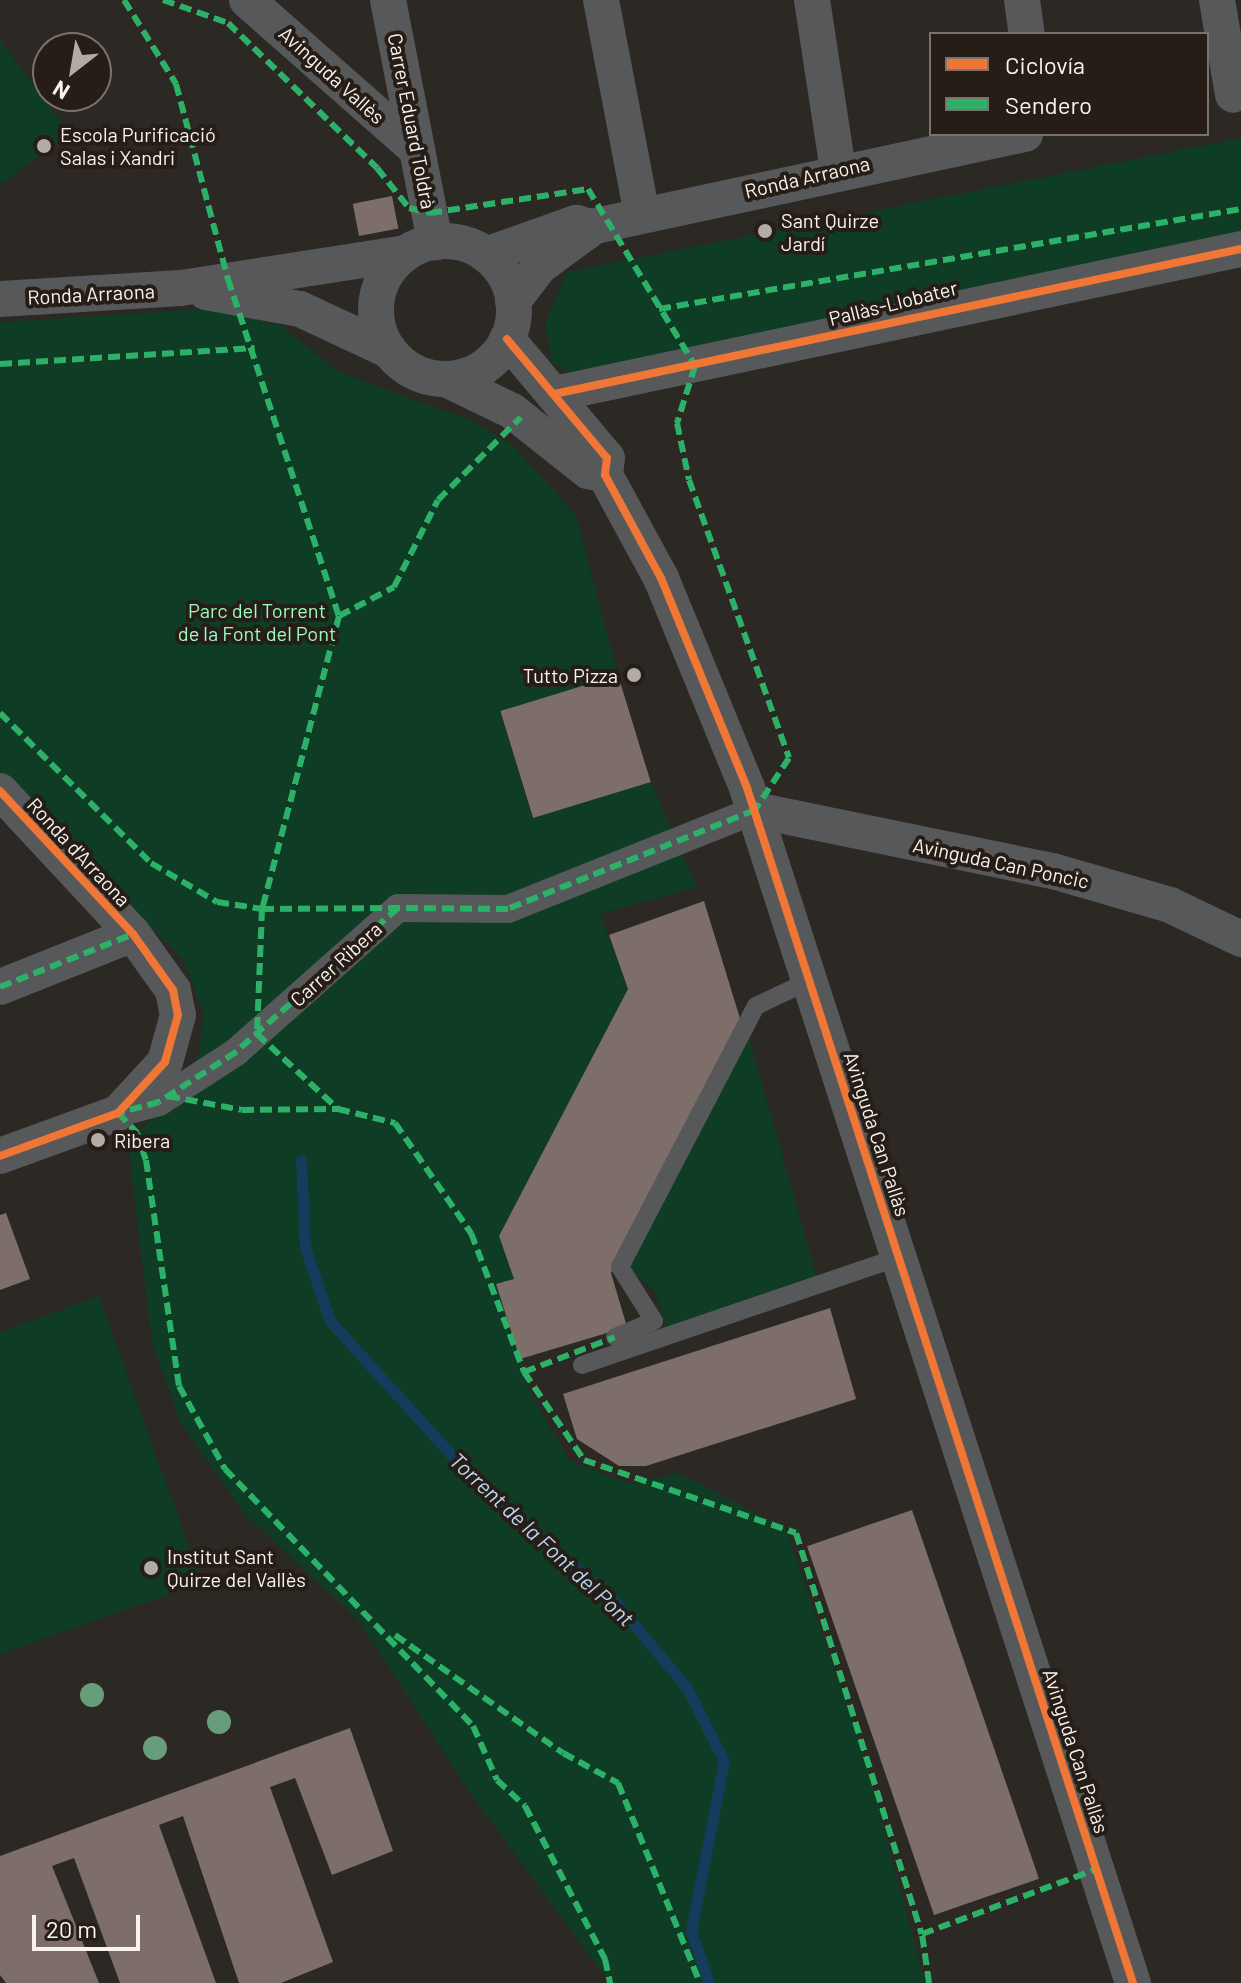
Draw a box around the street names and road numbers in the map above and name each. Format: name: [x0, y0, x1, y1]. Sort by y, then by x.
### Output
street label: Avinguda Vallès: [274, 21, 390, 129]
street label: Carrer Eduard Toldrà: [383, 31, 441, 211]
street label: Ronda Arraona: [742, 151, 872, 203]
street label: Pallàs-Llobater: [826, 275, 960, 331]
street label: Ronda Arraona: [27, 279, 155, 309]
street label: Ronda d'Arraona: [22, 793, 136, 911]
street label: Avinguda Can Poncic: [911, 833, 1091, 893]
street label: Carrer Ribera: [285, 917, 387, 1011]
street label: Avinguda Can Pallàs: [839, 1049, 915, 1219]
street label: Avinguda Can Pallàs: [1038, 1666, 1114, 1836]

